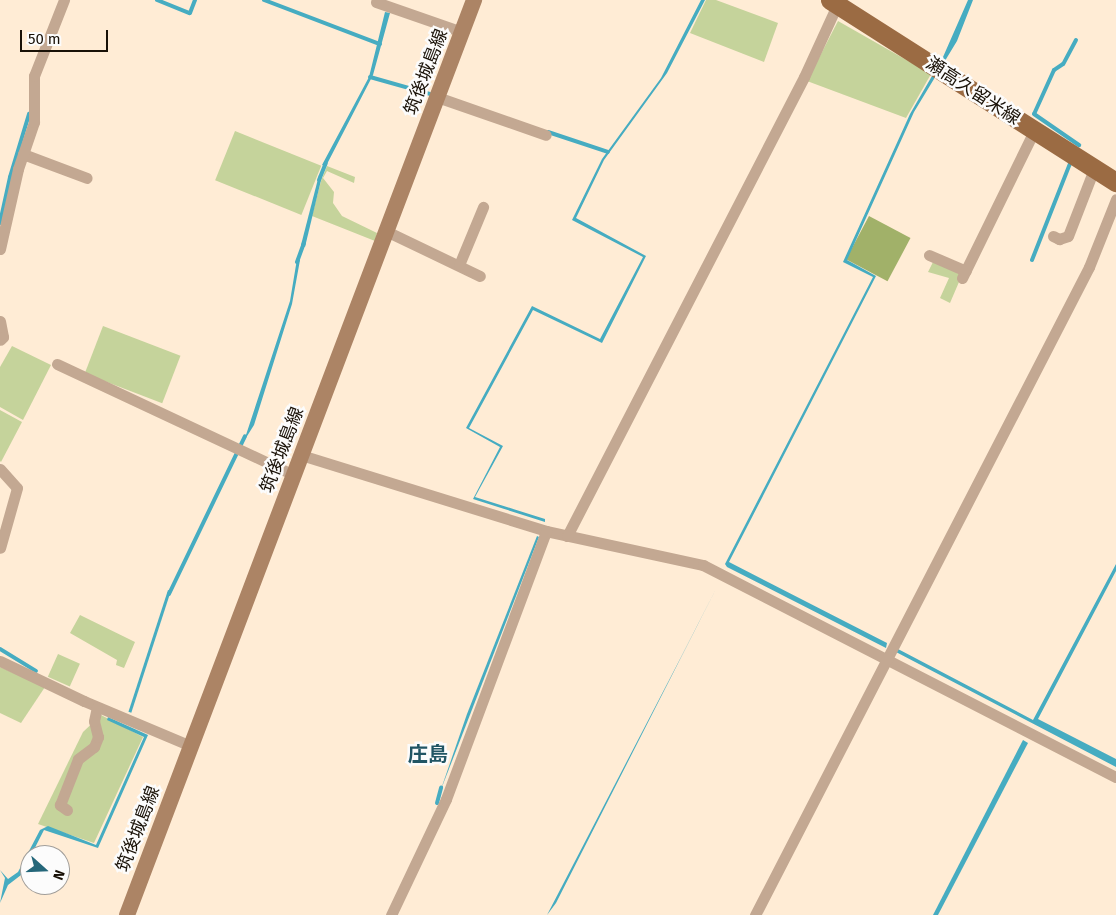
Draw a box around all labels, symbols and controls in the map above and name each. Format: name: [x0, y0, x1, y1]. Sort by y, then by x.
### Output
scale bar: [22, 20, 110, 52]
street label: 筑後城島線: [400, 26, 452, 118]
text: 50 m: [28, 30, 61, 48]
street label: 瀬高久留米線: [922, 53, 1024, 129]
street label: 筑後城島線: [256, 404, 308, 496]
district label: 庄島: [408, 742, 448, 766]
street label: 筑後城島線: [112, 783, 164, 875]
north arrow: [20, 845, 70, 895]
text: N: [49, 868, 68, 882]

